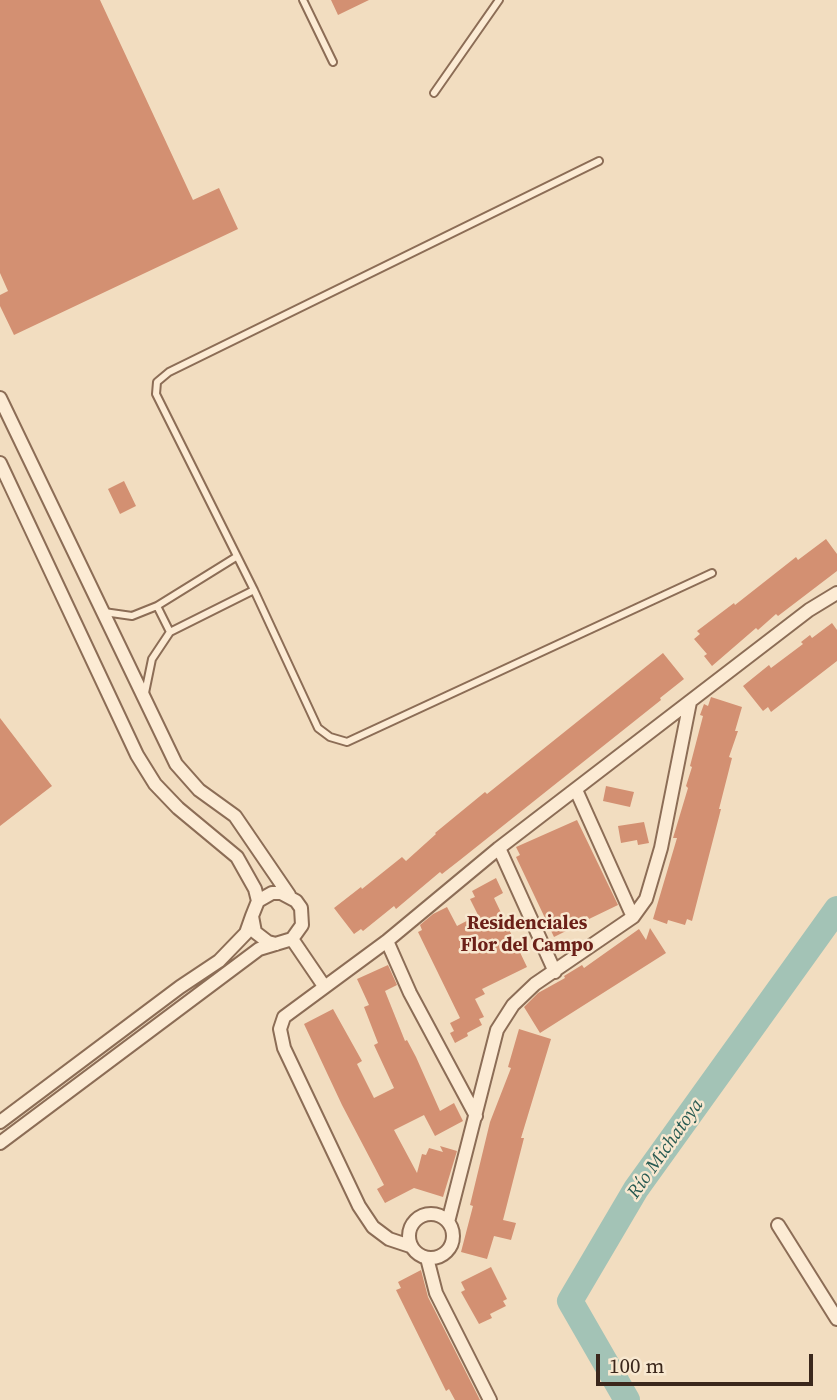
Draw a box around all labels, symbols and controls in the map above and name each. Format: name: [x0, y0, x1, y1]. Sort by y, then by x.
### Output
district label: Residenciales Flor del Campo: [460, 913, 594, 957]
water label: Río Michatoya: [623, 1095, 709, 1203]
scale bar: [599, 1340, 816, 1384]
text: 100 m: [609, 1351, 664, 1380]

